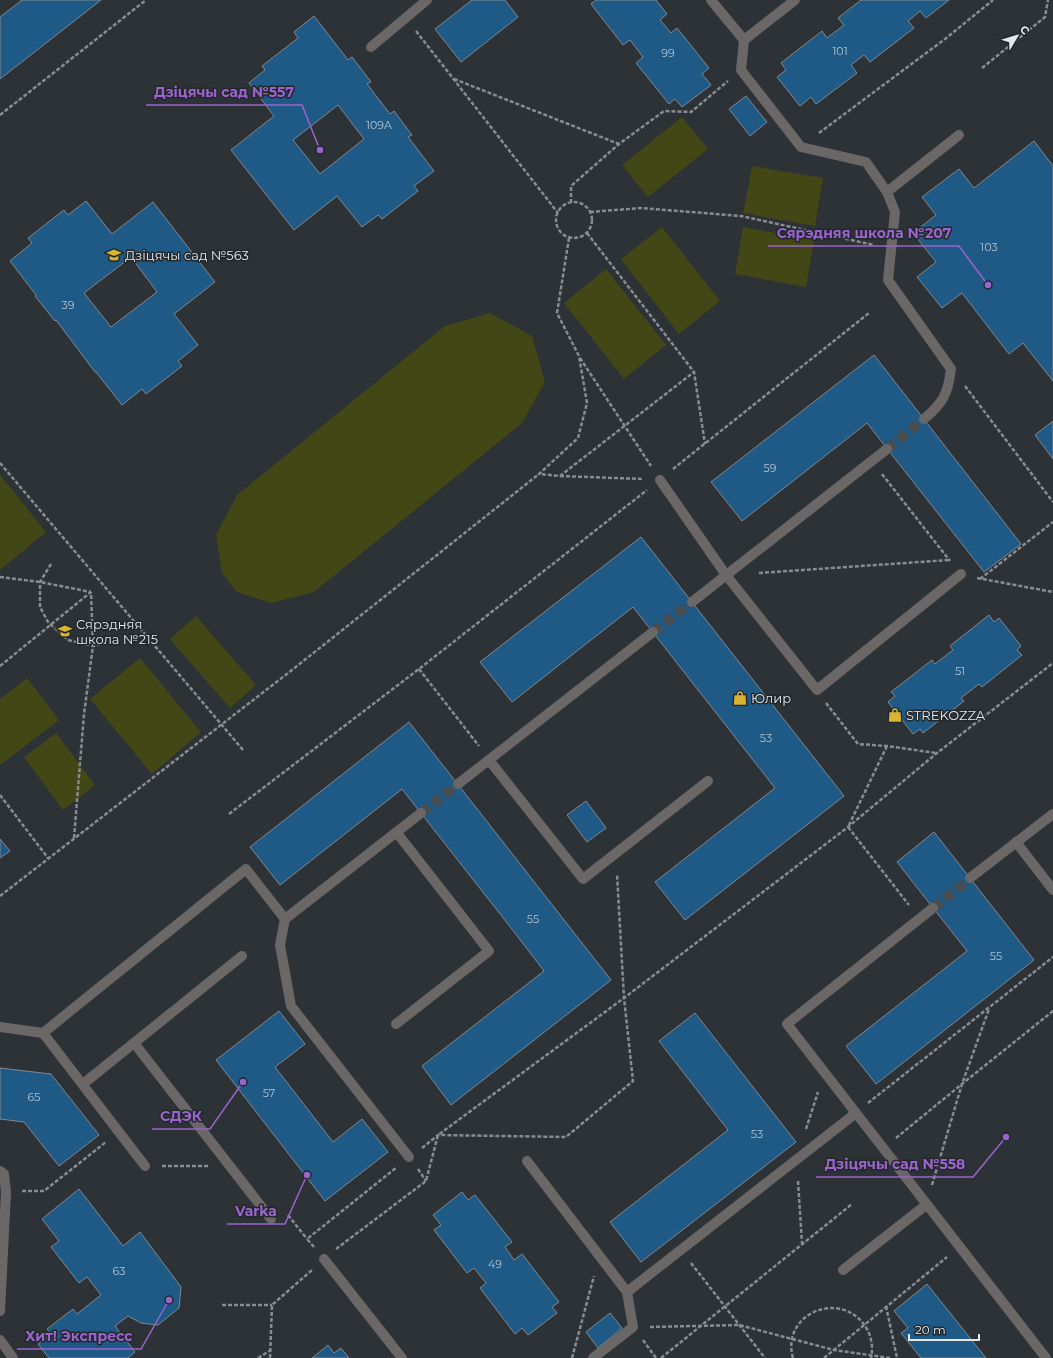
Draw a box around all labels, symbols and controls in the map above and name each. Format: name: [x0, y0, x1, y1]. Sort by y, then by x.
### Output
north arrow: [997, 16, 1037, 56]
text: С: [1017, 22, 1033, 37]
house number: 101: [832, 44, 848, 58]
house number: 99: [661, 46, 675, 60]
callout: Дзіцячы сад №557: [146, 79, 302, 105]
text: Дзіцячы сад №557: [154, 83, 294, 101]
house number: 109А: [366, 118, 393, 132]
callout: Сярэдняя школа №207: [768, 220, 959, 246]
text: Сярэдняя школа №207: [777, 224, 952, 242]
house number: 103: [980, 240, 998, 254]
school or university icon: Дзіцячы сад №563: [106, 247, 122, 263]
place label: Дзіцячы сад №563: [125, 247, 249, 263]
house number: 39: [62, 298, 75, 312]
house number: 59: [764, 461, 777, 475]
place label: Сярэдняя школа №215: [76, 616, 158, 647]
school or university icon: Сярэдняя школа №215: [57, 623, 73, 639]
house number: 51: [955, 664, 965, 678]
shop icon: Юлир: [732, 690, 748, 706]
place label: Юлир: [751, 690, 791, 706]
shop icon: STREKOZZA: [887, 707, 903, 723]
place label: STREKOZZA: [906, 707, 986, 723]
house number: 53: [760, 731, 772, 745]
house number: 55: [527, 912, 539, 926]
house number: 55: [990, 949, 1002, 963]
house number: 57: [263, 1086, 275, 1100]
house number: 65: [28, 1090, 40, 1104]
callout: СДЭК: [152, 1103, 210, 1129]
text: СДЭК: [160, 1107, 203, 1125]
house number: 53: [751, 1127, 763, 1141]
callout: Дзіцячы сад №558: [816, 1151, 973, 1177]
text: Дзіцячы сад №558: [825, 1155, 965, 1173]
callout: Varka: [227, 1198, 285, 1224]
text: Varka: [234, 1202, 277, 1220]
house number: 49: [488, 1257, 502, 1271]
house number: 63: [113, 1264, 125, 1278]
scale bar: [909, 1316, 979, 1342]
text: 20 m: [915, 1322, 946, 1337]
callout: Хит! Экспресс: [17, 1323, 141, 1349]
text: Хит! Экспресс: [25, 1327, 133, 1345]

